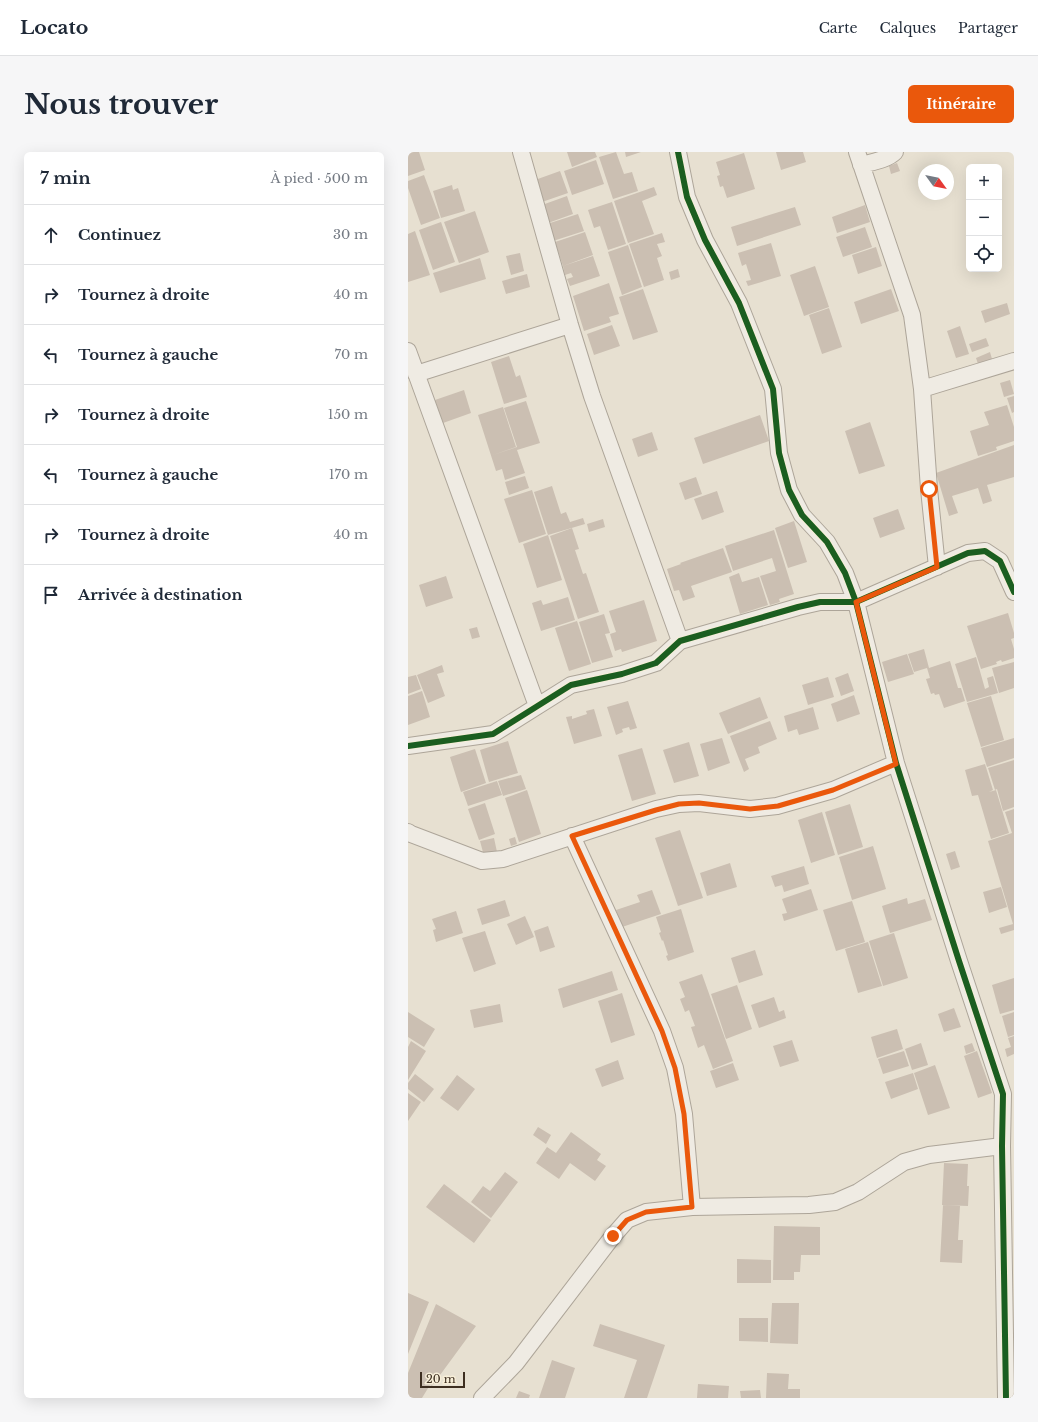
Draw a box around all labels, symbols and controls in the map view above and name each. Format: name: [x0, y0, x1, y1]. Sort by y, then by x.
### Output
text: Locato: [20, 16, 88, 39]
text: Carte: [819, 19, 858, 37]
text: Calques: [880, 19, 936, 37]
text: Partager: [958, 19, 1018, 37]
button: Itinéraire: [908, 85, 1014, 123]
text: Nous trouver: [24, 87, 218, 122]
north arrow: [918, 164, 954, 200]
map controls: [966, 164, 1002, 272]
button: +: [966, 164, 1002, 200]
text: 7 min: [40, 168, 91, 189]
text: À pied · 500 m: [270, 170, 368, 187]
button: −: [966, 200, 1002, 236]
icon: ahead: [40, 224, 62, 246]
text: Continuez: [78, 225, 161, 244]
text: 30 m: [333, 226, 368, 243]
button: locate: [966, 236, 1002, 272]
icon: right: [40, 284, 62, 306]
text: Tournez à droite: [78, 285, 210, 304]
text: 40 m: [333, 286, 368, 303]
icon: left: [40, 344, 62, 366]
text: Tournez à gauche: [78, 345, 218, 364]
text: 70 m: [335, 346, 368, 363]
icon: right: [40, 404, 62, 426]
text: Tournez à droite: [78, 405, 210, 424]
text: 150 m: [328, 406, 368, 423]
icon: left: [40, 464, 62, 486]
text: Tournez à gauche: [78, 465, 218, 484]
text: 170 m: [329, 466, 368, 483]
route start: [920, 480, 938, 498]
icon: right: [40, 524, 62, 546]
text: Tournez à droite: [78, 525, 210, 544]
text: 40 m: [333, 526, 368, 543]
icon: arrive: [40, 584, 62, 606]
text: Arrivée à destination: [78, 585, 242, 604]
route end: [604, 1227, 622, 1245]
scale bar: [420, 1370, 465, 1389]
text: 20 m: [426, 1372, 456, 1386]

